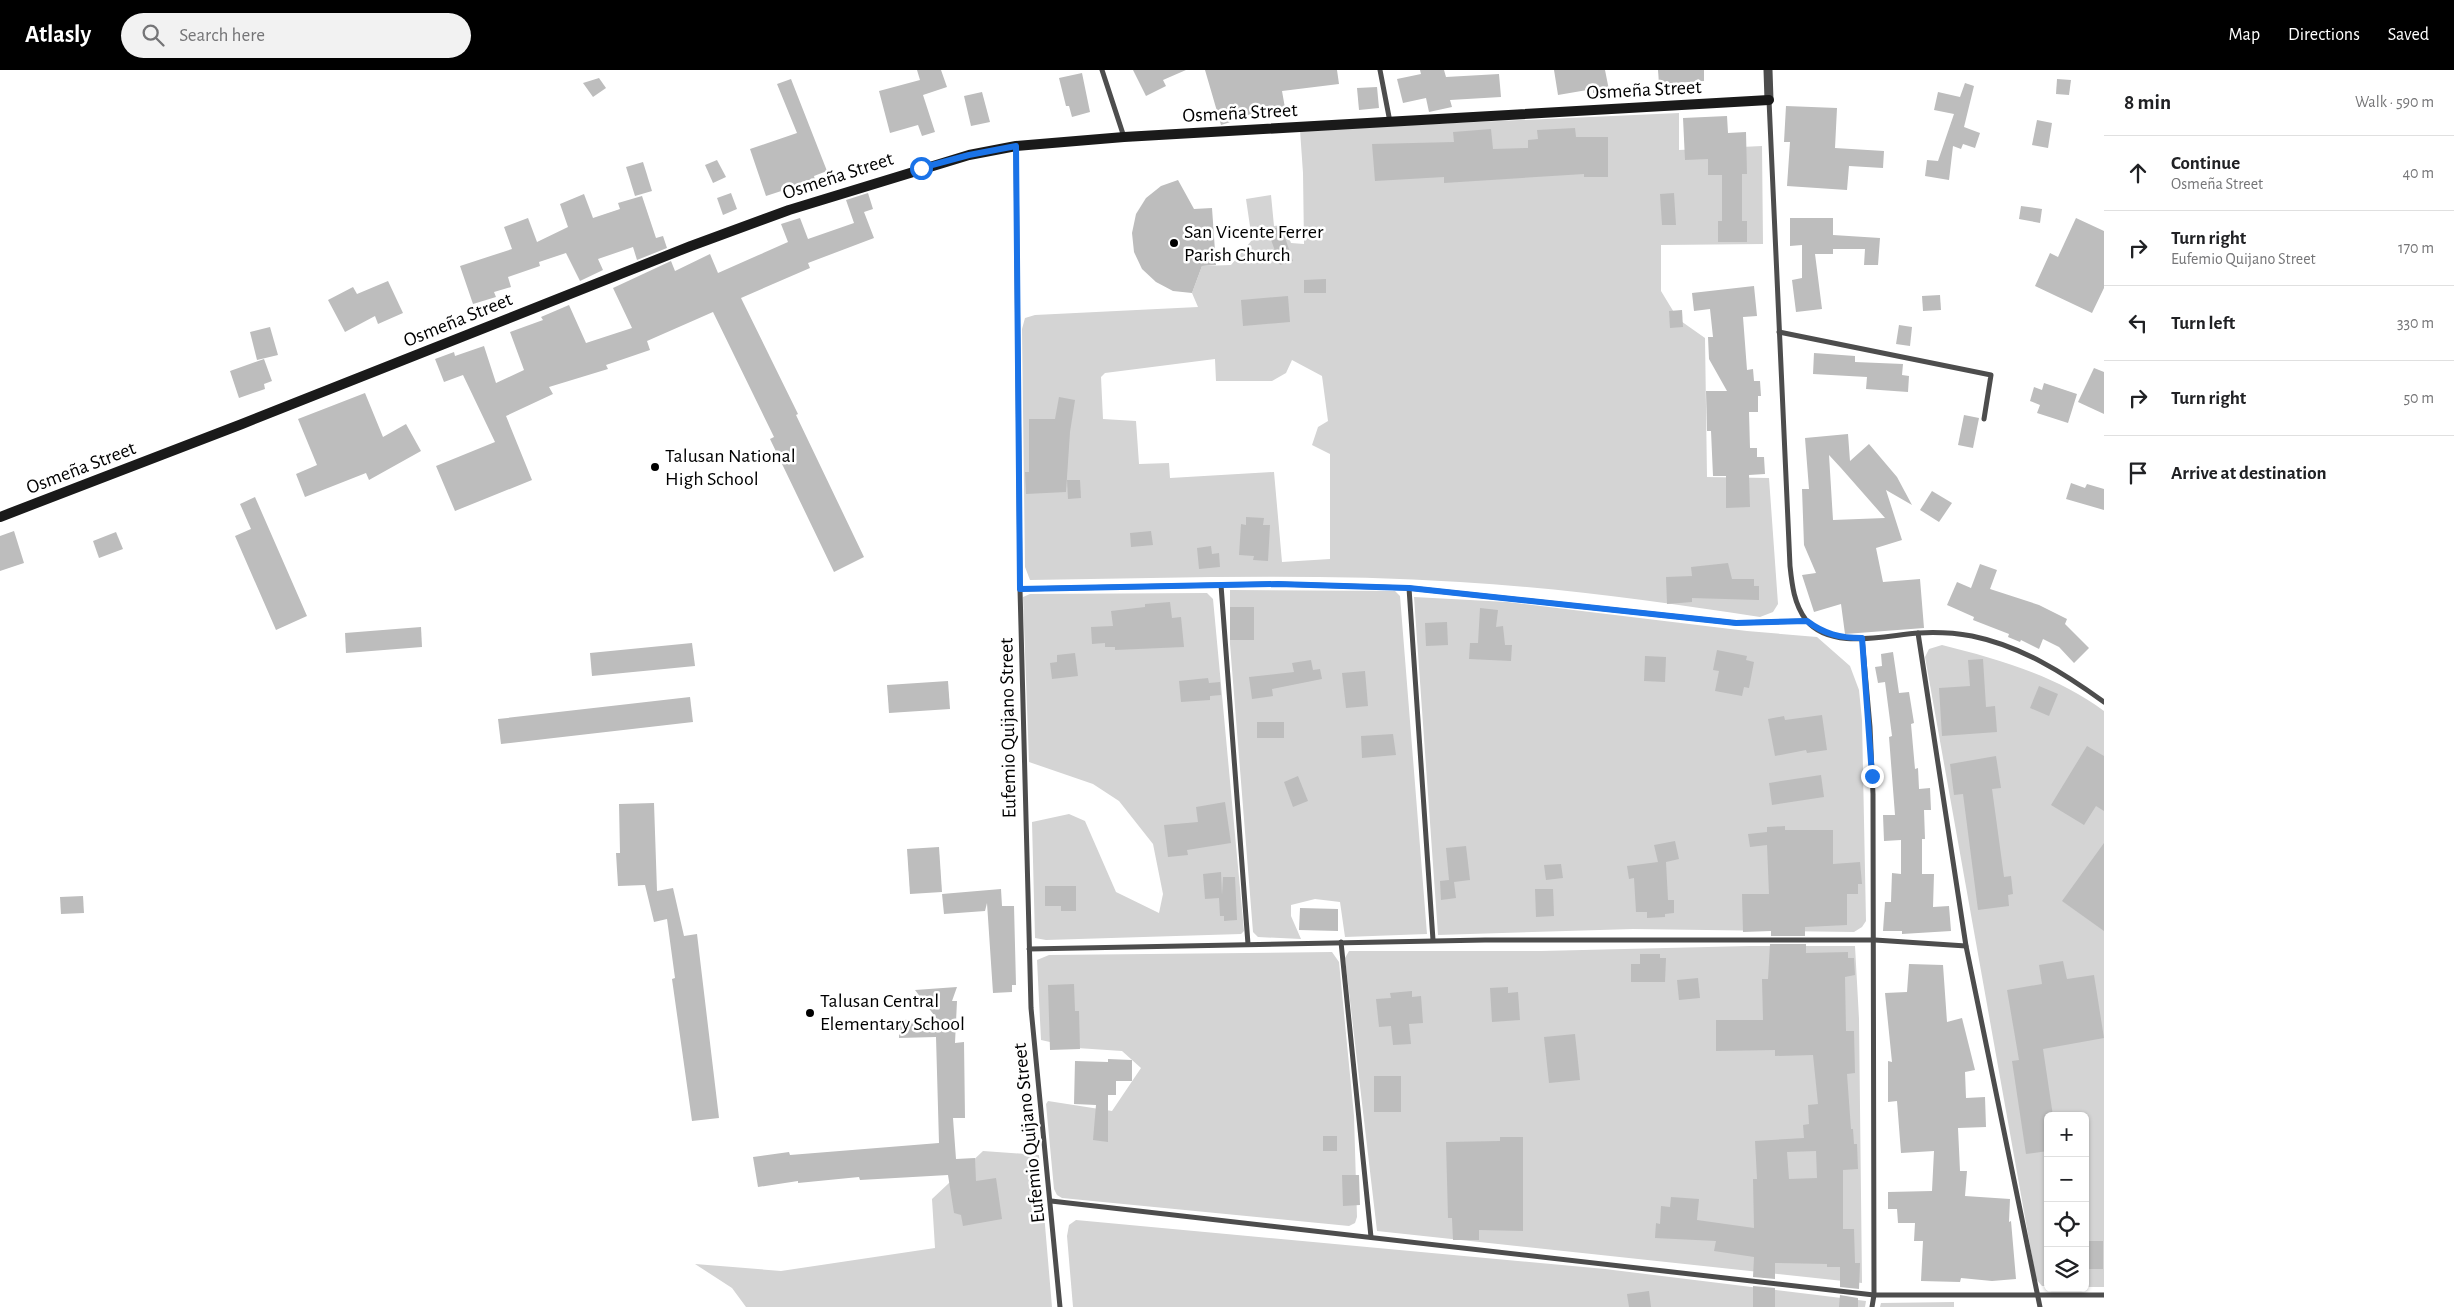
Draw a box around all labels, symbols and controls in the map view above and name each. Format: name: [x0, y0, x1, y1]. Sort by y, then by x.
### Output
search box: [121, 13, 471, 58]
icon: search: [139, 21, 167, 49]
text: Atlasly: [25, 23, 91, 47]
text: Search here: [179, 26, 265, 45]
text: Map: [2229, 26, 2260, 44]
text: Directions: [2288, 26, 2360, 44]
text: Saved: [2388, 26, 2429, 44]
street label: Osmeña Street: [1586, 77, 1703, 103]
text: 8 min: [2124, 92, 2171, 113]
text: Walk · 590 m: [2355, 94, 2434, 110]
street label: Osmeña Street: [1182, 100, 1299, 126]
street label: Osmeña Street: [780, 148, 896, 203]
text: Continue: [2171, 154, 2240, 173]
route start: [910, 157, 933, 180]
icon: ahead: [2124, 159, 2152, 187]
text: 40 m: [2402, 165, 2434, 181]
text: Osmeña Street: [2171, 176, 2263, 192]
place label: San Vicente Ferrer Parish Church: [1184, 222, 1324, 265]
text: Turn right: [2171, 229, 2246, 248]
icon: right: [2124, 234, 2152, 262]
marker: San Vicente Ferrer Parish Church: [1168, 237, 1180, 249]
text: 170 m: [2398, 240, 2434, 256]
text: Eufemio Quijano Street: [2171, 251, 2316, 267]
street label: Osmeña Street: [401, 289, 516, 351]
icon: left: [2124, 309, 2152, 337]
text: Turn left: [2171, 314, 2235, 333]
text: 330 m: [2397, 315, 2434, 331]
icon: right: [2124, 384, 2152, 412]
text: Turn right: [2171, 389, 2246, 408]
text: 50 m: [2403, 390, 2434, 406]
street label: Osmeña Street: [24, 438, 139, 498]
place label: Talusan National High School: [665, 446, 796, 489]
icon: arrive: [2124, 459, 2152, 487]
marker: Talusan National High School: [649, 461, 661, 473]
text: Arrive at destination: [2171, 464, 2327, 483]
street label: Eufemio Quijano Street: [996, 637, 1020, 819]
route end: [1861, 765, 1884, 788]
place label: Talusan Central Elementary School: [820, 991, 965, 1034]
marker: Talusan Central Elementary School: [804, 1007, 816, 1019]
street label: Eufemio Quijano Street: [1010, 1041, 1048, 1224]
map controls: [2044, 1112, 2089, 1292]
button: +: [2044, 1112, 2089, 1157]
button: −: [2044, 1157, 2089, 1202]
button: locate: [2044, 1202, 2089, 1247]
button: layers: [2044, 1247, 2089, 1292]

